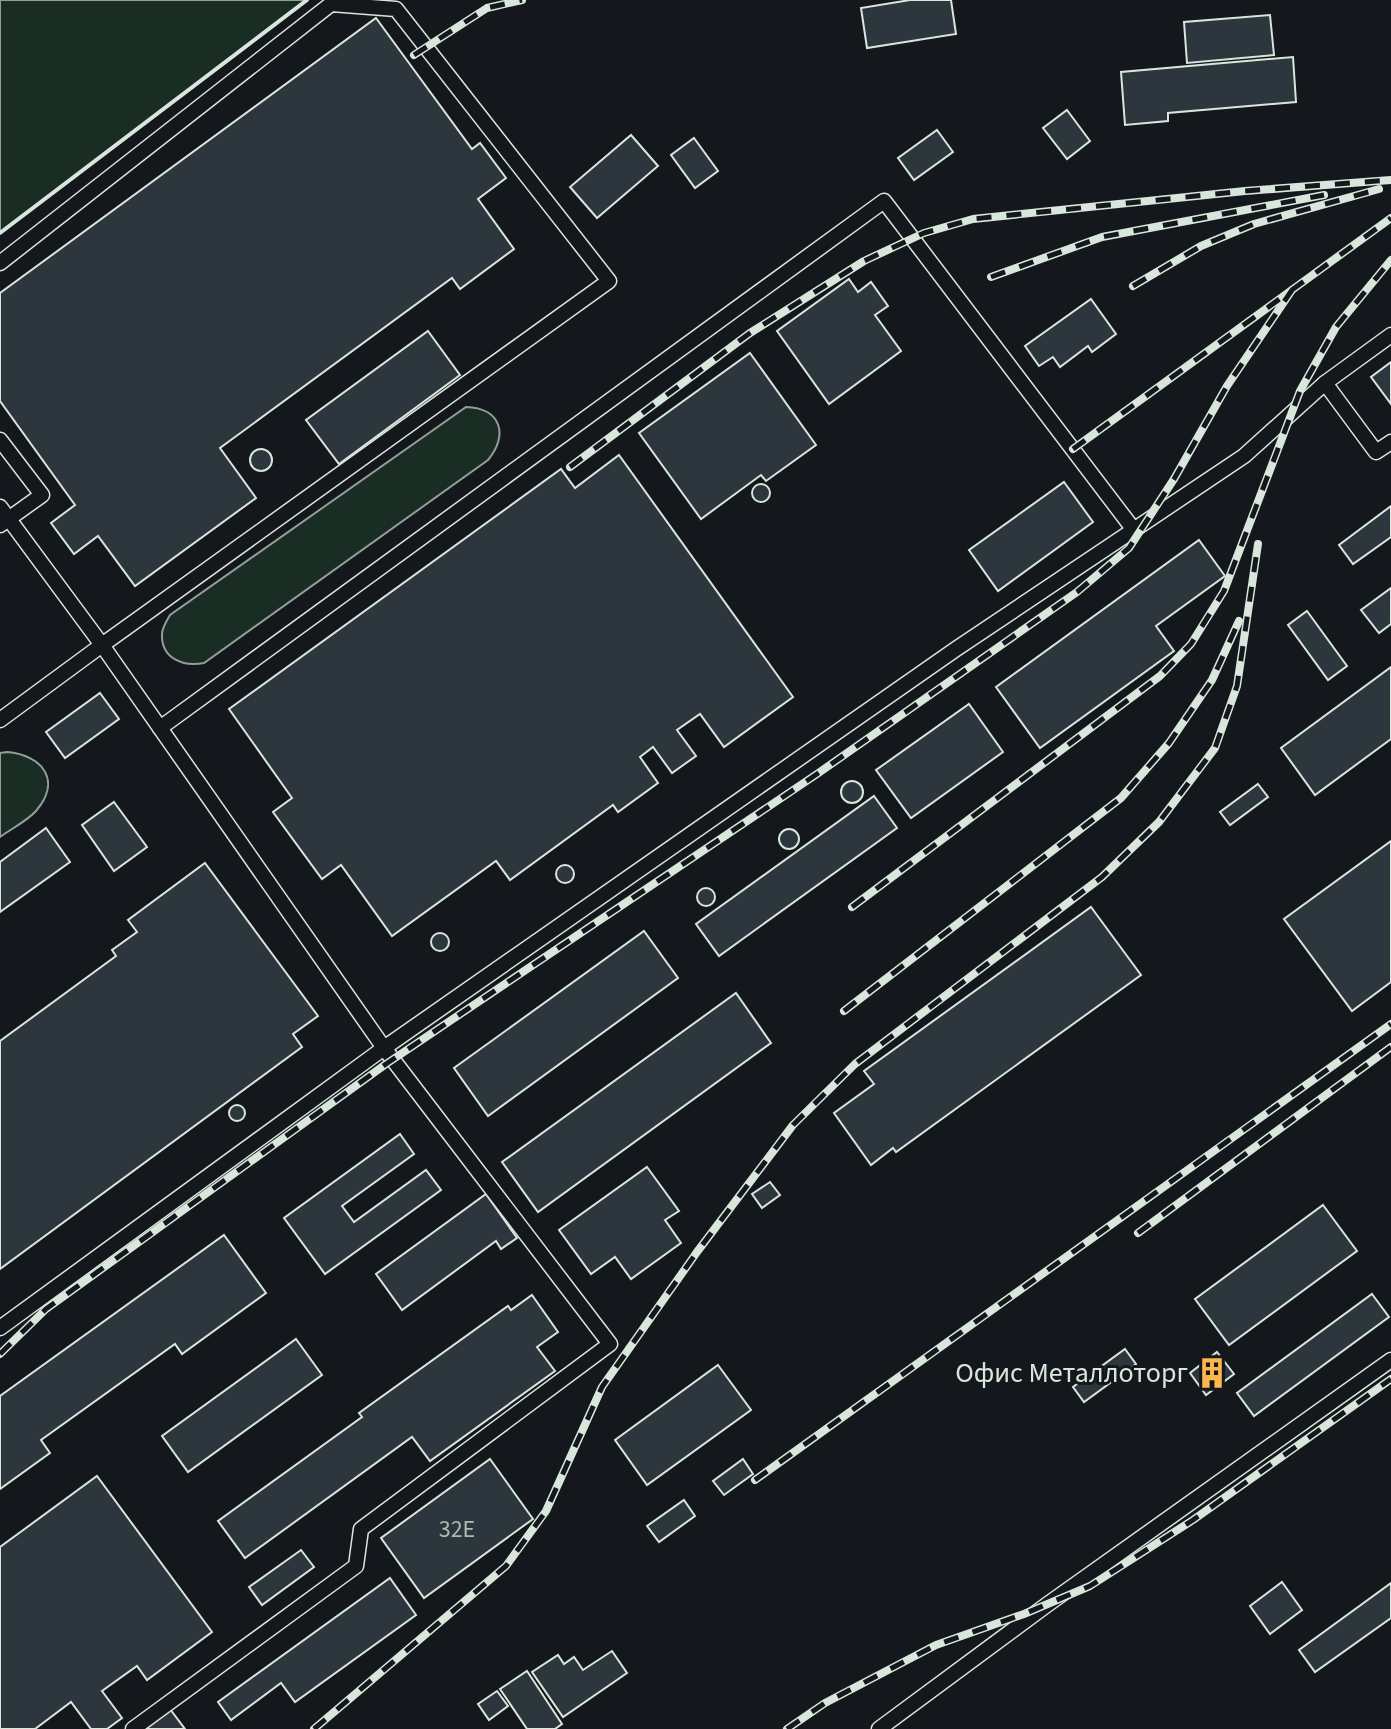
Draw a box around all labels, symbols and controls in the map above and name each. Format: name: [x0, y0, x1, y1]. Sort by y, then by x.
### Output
place label: Офис Металлоторг: [955, 1353, 1188, 1393]
building icon: Офис Металлоторг: [1195, 1356, 1229, 1390]
house number: 32Е: [439, 1512, 475, 1547]

